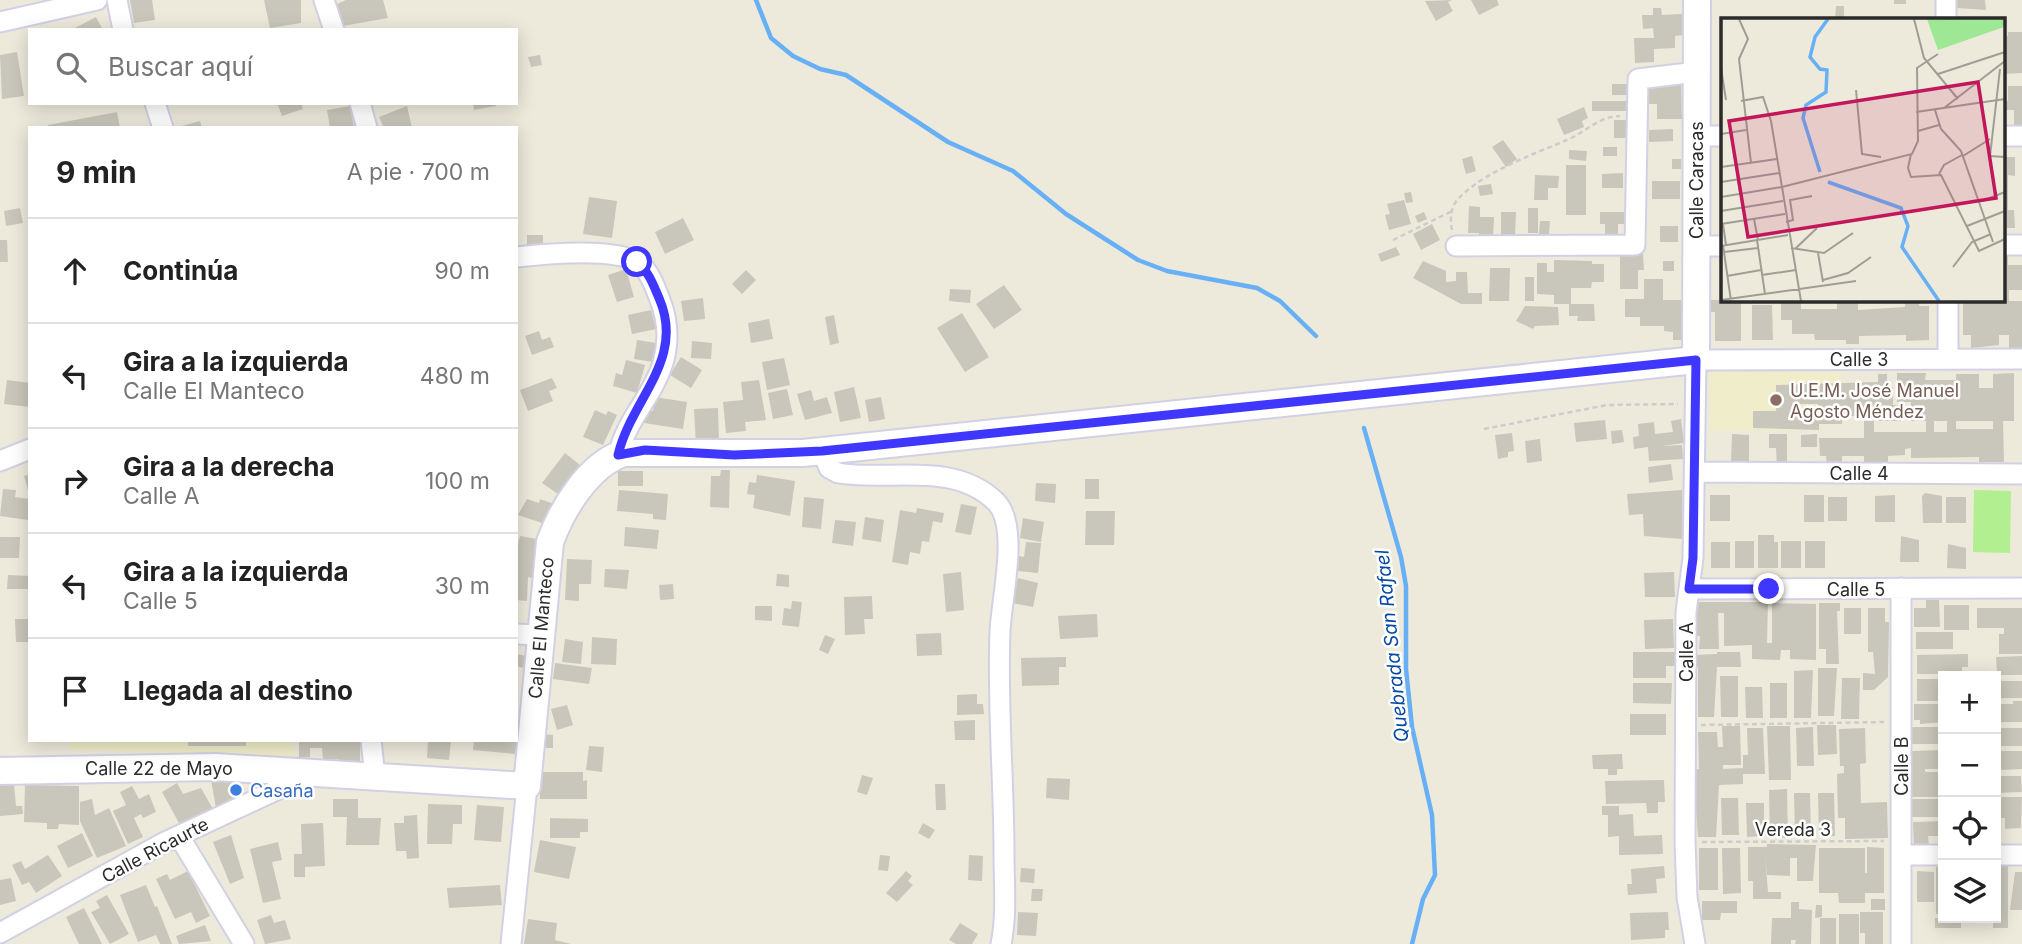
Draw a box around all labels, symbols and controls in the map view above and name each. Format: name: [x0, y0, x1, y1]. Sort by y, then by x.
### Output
inset map: [1721, 18, 2004, 301]
search box: [28, 28, 518, 105]
icon: search: [52, 48, 90, 86]
text: Buscar aquí: [108, 51, 253, 82]
street label: Calle Caracas: [1686, 121, 1707, 239]
text: 9 min: [56, 154, 137, 190]
text: A pie · 700 m: [347, 158, 490, 186]
route start: [621, 246, 652, 277]
icon: ahead: [56, 252, 94, 290]
text: Continúa: [123, 255, 238, 286]
text: 90 m: [435, 257, 490, 285]
text: Gira a la izquierda: [123, 346, 349, 377]
street label: Calle 3: [1830, 349, 1888, 370]
icon: left: [56, 357, 94, 395]
text: 480 m: [420, 362, 490, 390]
text: Calle El Manteco: [123, 377, 305, 405]
place label: U.E.M. José Manuel Agosto Méndez: [1790, 380, 1959, 422]
marker: U.E.M. José Manuel Agosto Méndez: [1768, 392, 1784, 408]
text: Gira a la derecha: [123, 451, 335, 482]
icon: right: [56, 462, 94, 500]
street label: Calle 4: [1829, 463, 1889, 484]
text: 100 m: [425, 467, 490, 495]
text: Calle A: [123, 482, 200, 510]
water label: Quebrada San Rafael: [1370, 548, 1414, 743]
text: Gira a la izquierda: [123, 556, 349, 587]
street label: Calle El Manteco: [524, 556, 558, 700]
icon: left: [56, 567, 94, 605]
text: 30 m: [435, 572, 490, 600]
route end: [1753, 573, 1784, 604]
street label: Calle 5: [1827, 579, 1885, 600]
text: Calle 5: [123, 587, 198, 615]
street label: Calle A: [1676, 622, 1697, 682]
map controls: [1938, 671, 2001, 923]
button: +: [1938, 671, 2001, 734]
icon: arrive: [56, 672, 94, 710]
text: Llegada al destino: [123, 675, 353, 706]
button: −: [1938, 734, 2001, 797]
street label: Calle B: [1891, 736, 1912, 796]
street label: Calle 22 de Mayo: [85, 758, 233, 779]
place label: Casaña: [250, 780, 314, 801]
marker: Casaña: [228, 782, 244, 798]
button: locate: [1938, 797, 2001, 860]
street label: Calle Ricaurte: [98, 813, 212, 887]
street label: Vereda 3: [1755, 819, 1831, 840]
button: layers: [1938, 860, 2001, 923]

